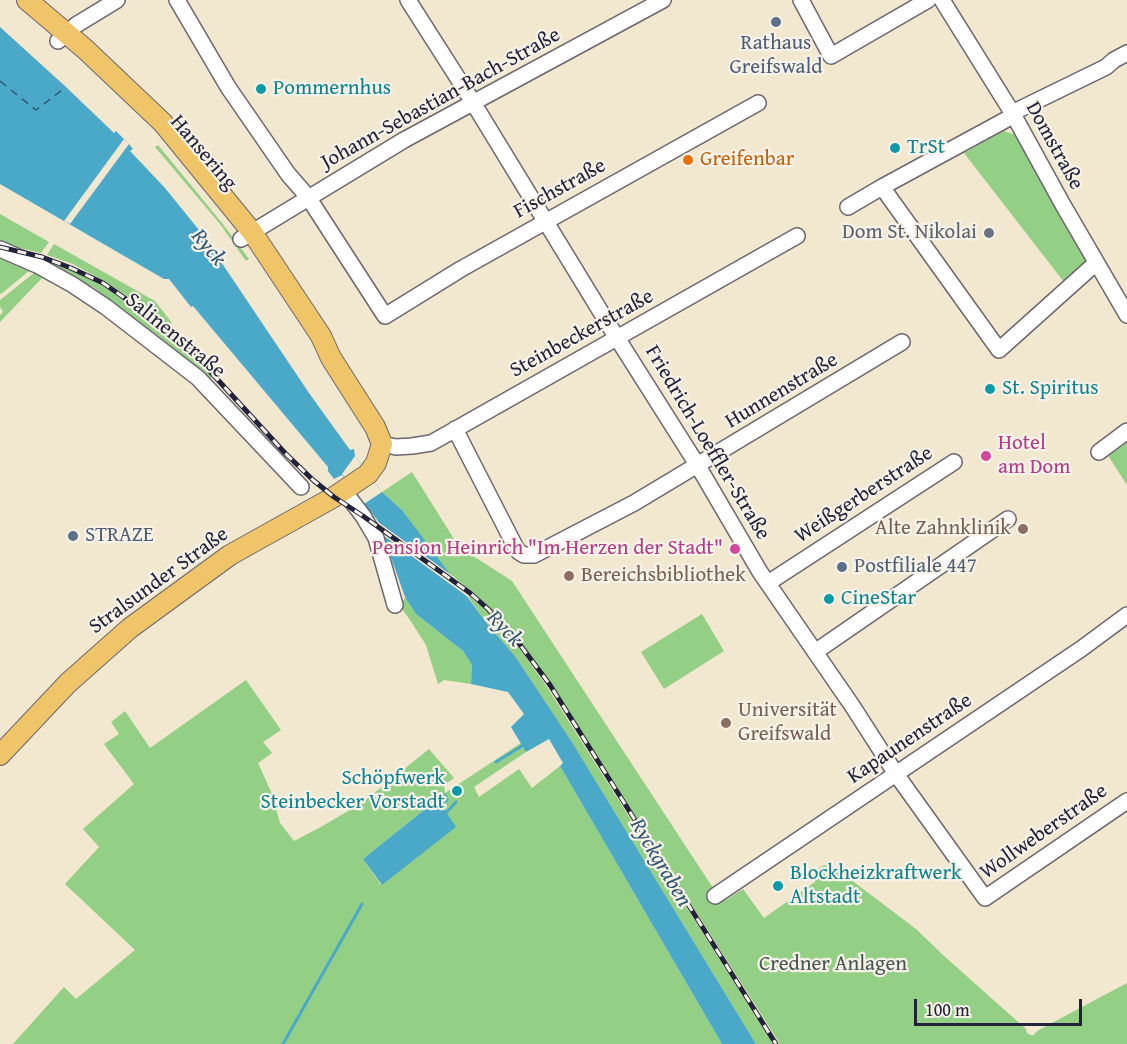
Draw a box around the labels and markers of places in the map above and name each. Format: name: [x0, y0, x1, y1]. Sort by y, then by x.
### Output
marker: Rathaus Greifswald: [769, 15, 783, 29]
place label: Rathaus Greifswald: [729, 31, 823, 81]
place label: Pommernhus: [273, 76, 391, 102]
marker: Pommernhus: [254, 82, 268, 96]
place label: TrSt: [907, 135, 945, 161]
marker: TrSt: [888, 141, 902, 155]
place label: Greifenbar: [700, 147, 794, 173]
marker: Greifenbar: [681, 153, 695, 167]
place label: Dom St. Nikolai: [842, 220, 977, 246]
marker: Dom St. Nikolai: [982, 226, 996, 240]
place label: St. Spiritus: [1002, 376, 1099, 402]
marker: St. Spiritus: [983, 382, 997, 396]
place label: Hotel am Dom: [998, 431, 1070, 481]
marker: Hotel am Dom: [979, 449, 993, 463]
place label: Alte Zahnklinik: [875, 516, 1011, 542]
marker: Alte Zahnklinik: [1016, 522, 1030, 536]
place label: STRAZE: [85, 523, 154, 549]
marker: STRAZE: [66, 529, 80, 543]
place label: Pension Heinrich "Im Herzen der Stadt": [372, 536, 723, 562]
marker: Pension Heinrich "Im Herzen der Stadt": [728, 542, 742, 556]
place label: Postfiliale 447: [854, 554, 977, 580]
marker: Postfiliale 447: [835, 560, 849, 574]
place label: Bereichsbibliothek: [581, 563, 746, 589]
marker: Bereichsbibliothek: [562, 569, 576, 583]
place label: CineStar: [841, 586, 916, 612]
marker: CineStar: [822, 592, 836, 606]
place label: Universität Greifswald: [738, 698, 837, 748]
marker: Universität Greifswald: [719, 716, 733, 730]
place label: Schöpfwerk Steinbecker Vorstadt: [261, 766, 445, 816]
marker: Schöpfwerk Steinbecker Vorstadt: [450, 784, 464, 798]
place label: Blockheizkraftwerk Altstadt: [790, 861, 962, 911]
marker: Blockheizkraftwerk Altstadt: [771, 879, 785, 893]

